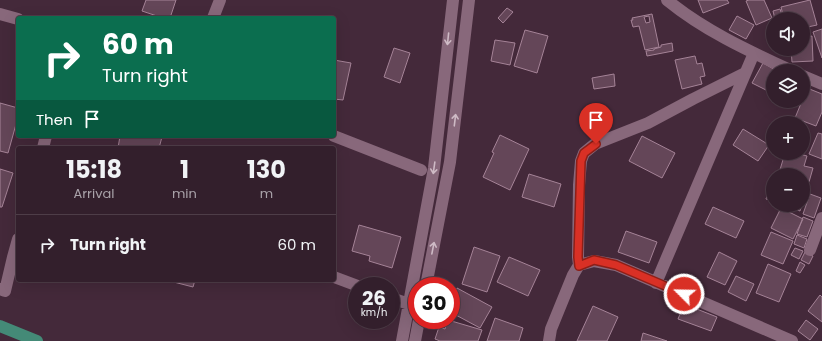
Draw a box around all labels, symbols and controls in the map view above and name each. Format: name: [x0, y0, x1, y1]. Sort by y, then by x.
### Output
map controls: [766, 12, 810, 212]
button: sound: [766, 12, 810, 56]
text: 60 m: [102, 25, 174, 64]
icon: right: [36, 32, 88, 84]
one-way arrow: [444, 32, 452, 45]
text: Turn right: [102, 63, 188, 88]
button: layers: [766, 64, 810, 108]
pin: [579, 103, 613, 144]
icon: arrive: [81, 108, 103, 130]
text: Then: [36, 109, 73, 130]
icon: arrive: [585, 109, 607, 131]
one-way arrow: [451, 114, 459, 127]
button: +: [766, 116, 810, 160]
text: 15:18: [66, 153, 122, 186]
text: 1: [180, 153, 189, 186]
text: 130: [247, 153, 286, 186]
one-way arrow: [430, 161, 438, 174]
button: −: [766, 168, 810, 212]
text: Arrival: [74, 184, 114, 203]
text: min: [172, 184, 197, 203]
text: m: [260, 184, 273, 203]
icon: right: [36, 234, 58, 256]
text: Turn right: [70, 234, 146, 255]
text: 60 m: [278, 234, 316, 255]
one-way arrow: [430, 242, 438, 255]
position arrow: [663, 273, 705, 315]
speed limit sign: 30: [408, 277, 460, 329]
text: 26: [362, 284, 386, 312]
text: km/h: [361, 305, 387, 320]

